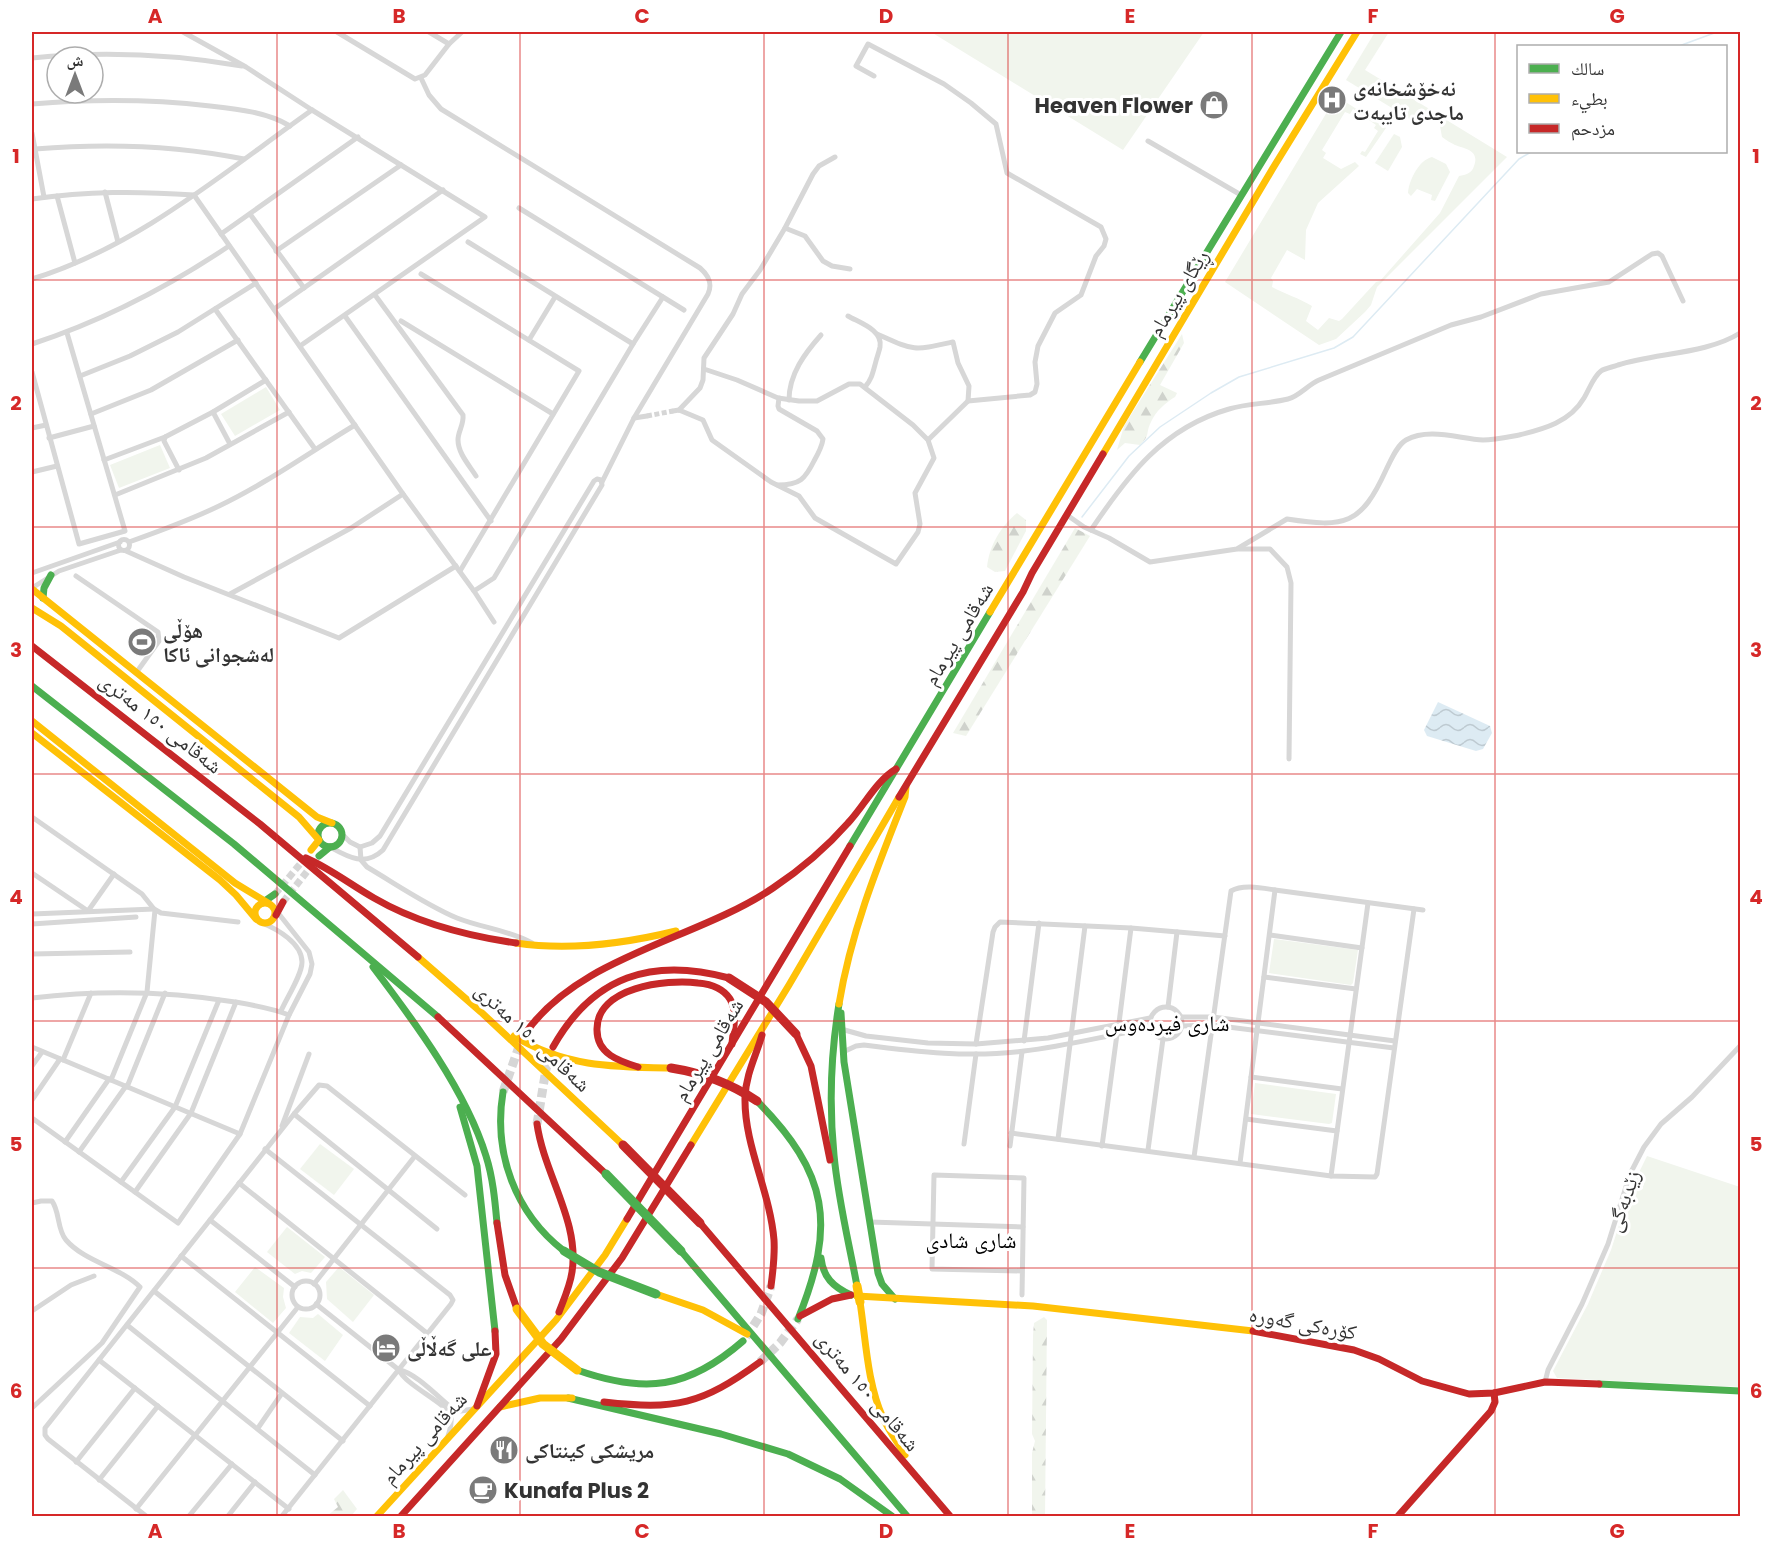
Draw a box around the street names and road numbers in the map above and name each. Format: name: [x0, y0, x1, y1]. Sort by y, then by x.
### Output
street label: ڕێگای پیرمام: [1141, 244, 1218, 343]
street label: شەقامی پیرمام: [916, 577, 1000, 691]
street label: شەقامی ١٥٠ مەتری: [93, 666, 229, 780]
street label: شەقامی ١٥٠ مەتری: [469, 976, 597, 1098]
street label: شەقامی پیرمام: [666, 993, 750, 1107]
street label: زێدبەگی: [1599, 1166, 1647, 1236]
street label: کۆرەکی گەورە: [1247, 1299, 1359, 1347]
street label: شەقامی ١٥٠ مەتری: [809, 1325, 927, 1457]
street label: شەقامی پیرمام: [375, 1385, 473, 1491]

